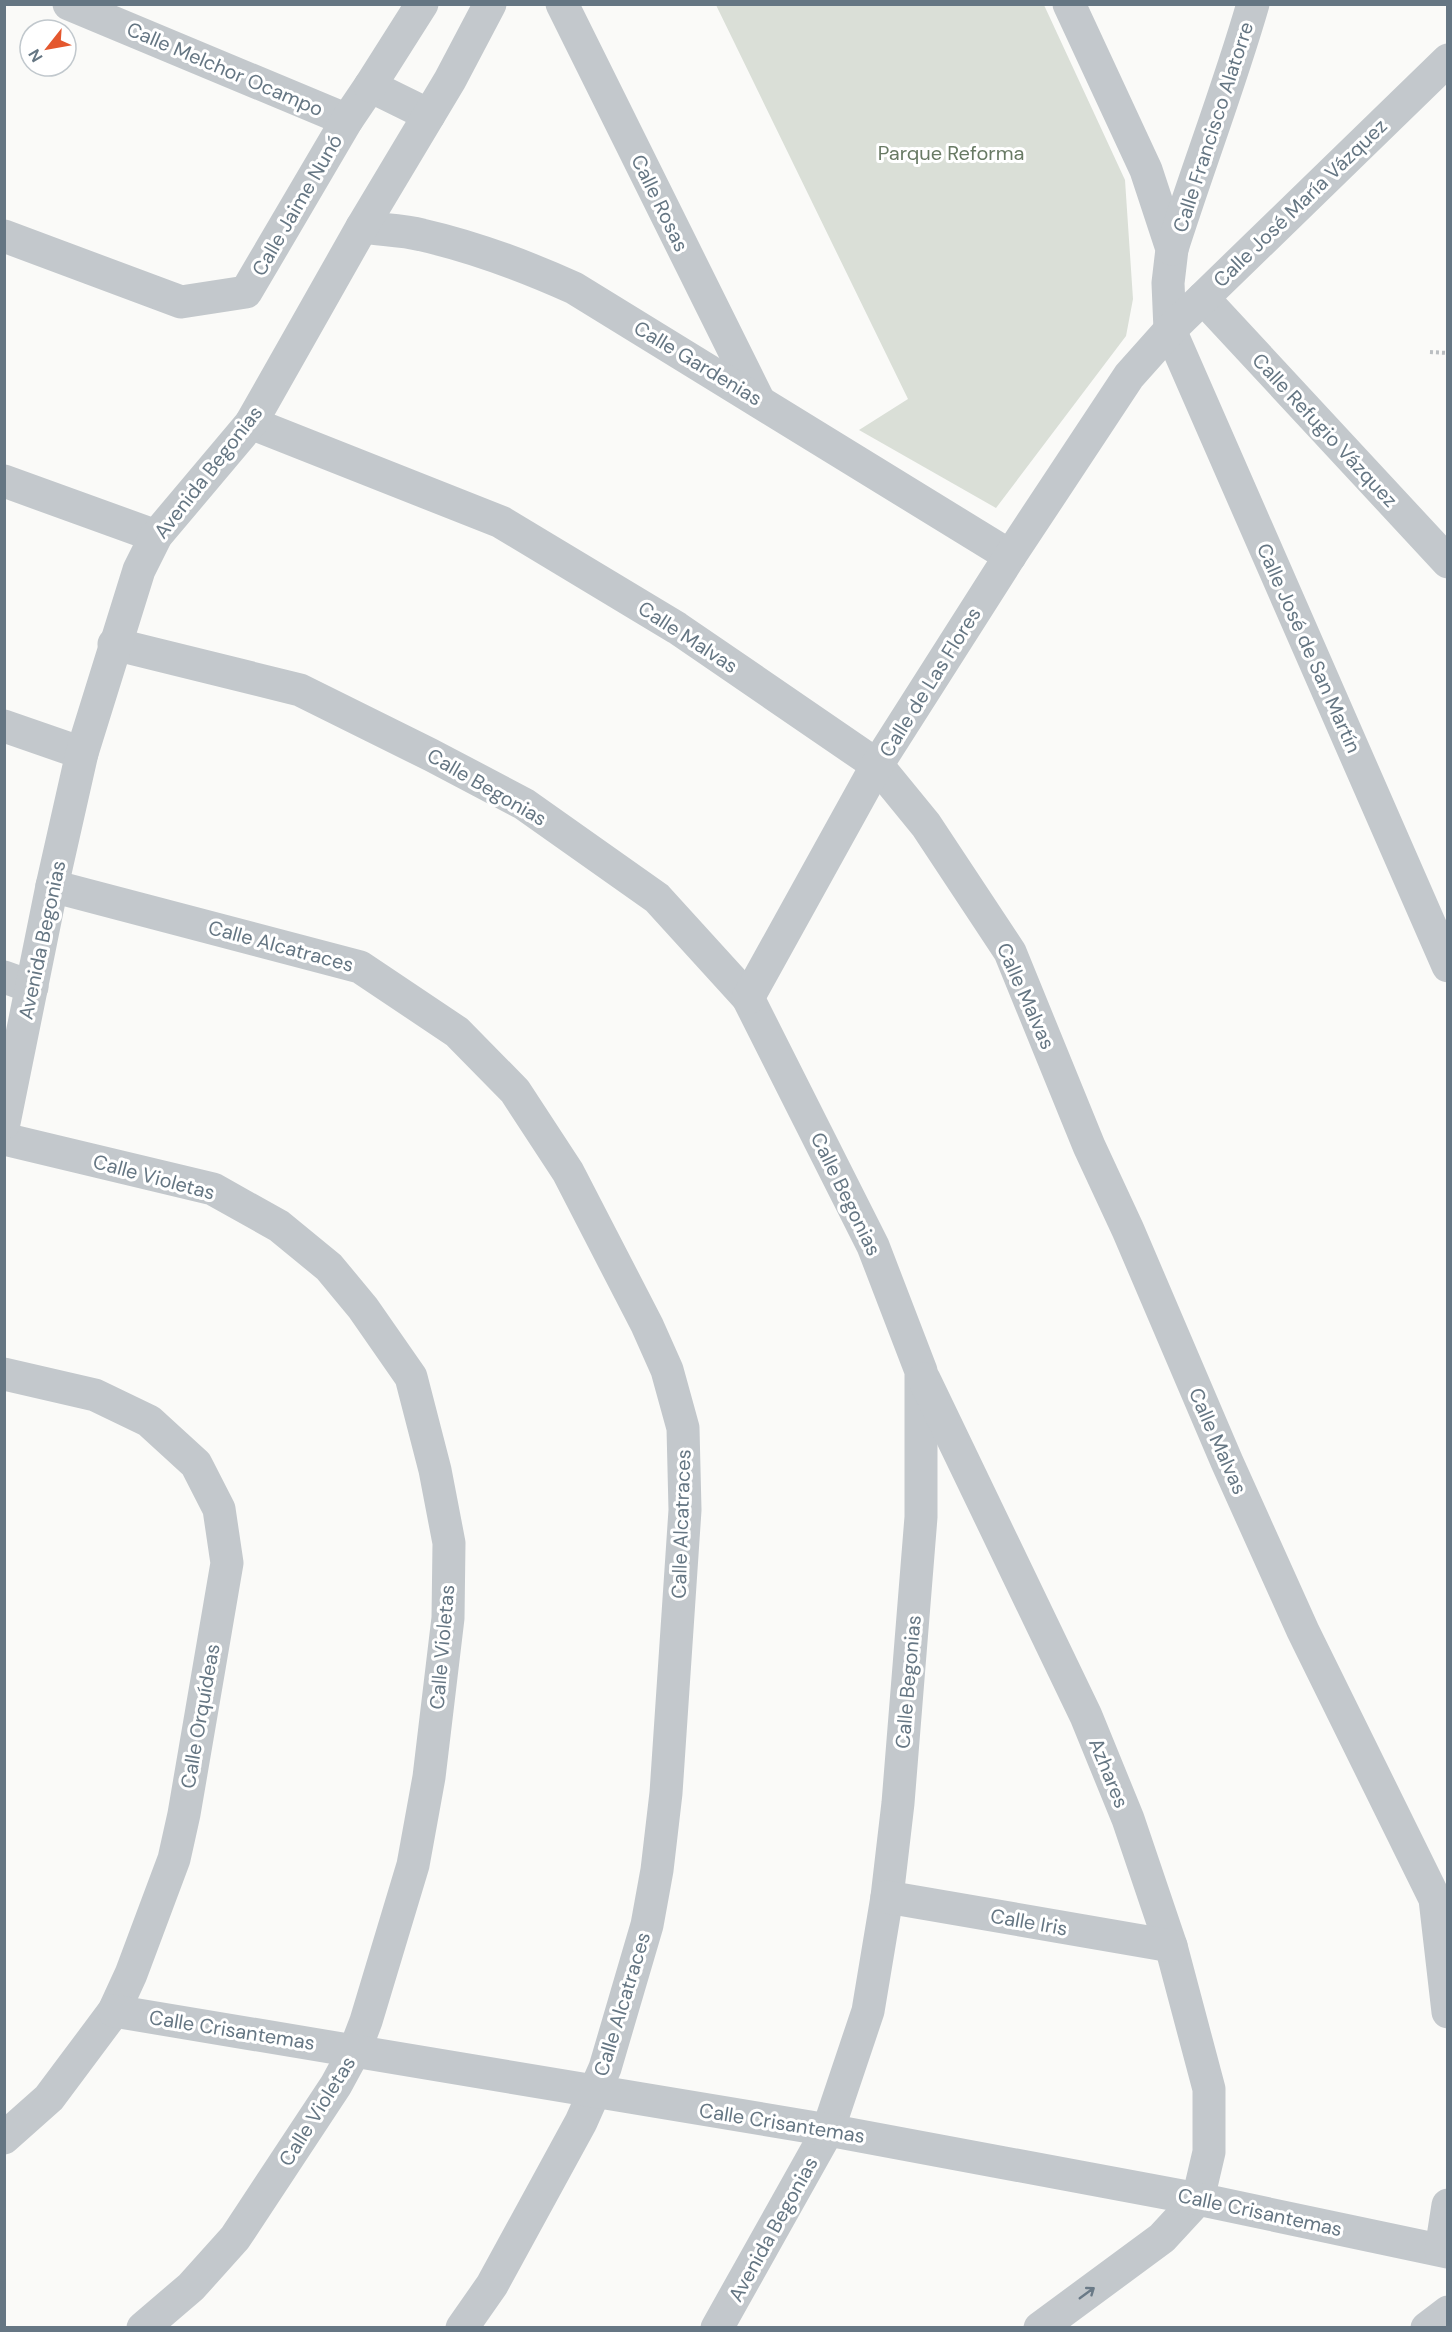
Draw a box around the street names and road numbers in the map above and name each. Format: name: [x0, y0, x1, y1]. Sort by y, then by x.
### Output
street label: Calle Melchor Ocampo: [123, 16, 327, 122]
street label: Calle Francisco Alatorre: [1167, 18, 1259, 236]
street label: Calle José María Vázquez: [1208, 113, 1392, 293]
street label: Calle Jaime Nunó: [246, 129, 348, 281]
street label: Calle Rosas: [625, 150, 695, 256]
street label: Calle Gardenias: [629, 315, 767, 411]
street label: Calle Refugio Vázquez: [1247, 347, 1403, 513]
street label: Avenida Begonias: [148, 400, 268, 544]
street label: Calle José de San Martín: [1251, 539, 1367, 757]
street label: Calle Malvas: [633, 595, 743, 679]
street label: Calle de Las Flores: [873, 602, 987, 762]
street label: Calle Begonias: [422, 742, 552, 832]
street label: Avenida Begonias: [12, 858, 72, 1022]
street label: Calle Alcatraces: [205, 914, 357, 978]
street label: Calle Malvas: [991, 939, 1061, 1053]
street label: Calle Begonias: [805, 1128, 887, 1260]
street label: Calle Violetas: [90, 1148, 218, 1206]
street label: Calle Malvas: [1183, 1384, 1253, 1498]
street label: Calle Alcatraces: [665, 1449, 697, 1599]
street label: Calle Violetas: [424, 1584, 460, 1710]
street label: Calle Begonias: [889, 1614, 927, 1750]
street label: Calle Orquídeas: [174, 1642, 226, 1790]
street label: Azhares: [1083, 1734, 1135, 1812]
street label: Calle Iris: [988, 1902, 1070, 1942]
street label: Calle Alcatraces: [588, 1929, 656, 2079]
street label: Calle Crisantemas: [147, 2004, 317, 2056]
street label: Calle Violetas: [273, 2051, 361, 2171]
street label: Calle Crisantemas: [697, 2097, 867, 2149]
street label: Avenida Begonias: [722, 2152, 824, 2306]
street label: Calle Crisantemas: [1175, 2182, 1345, 2242]

